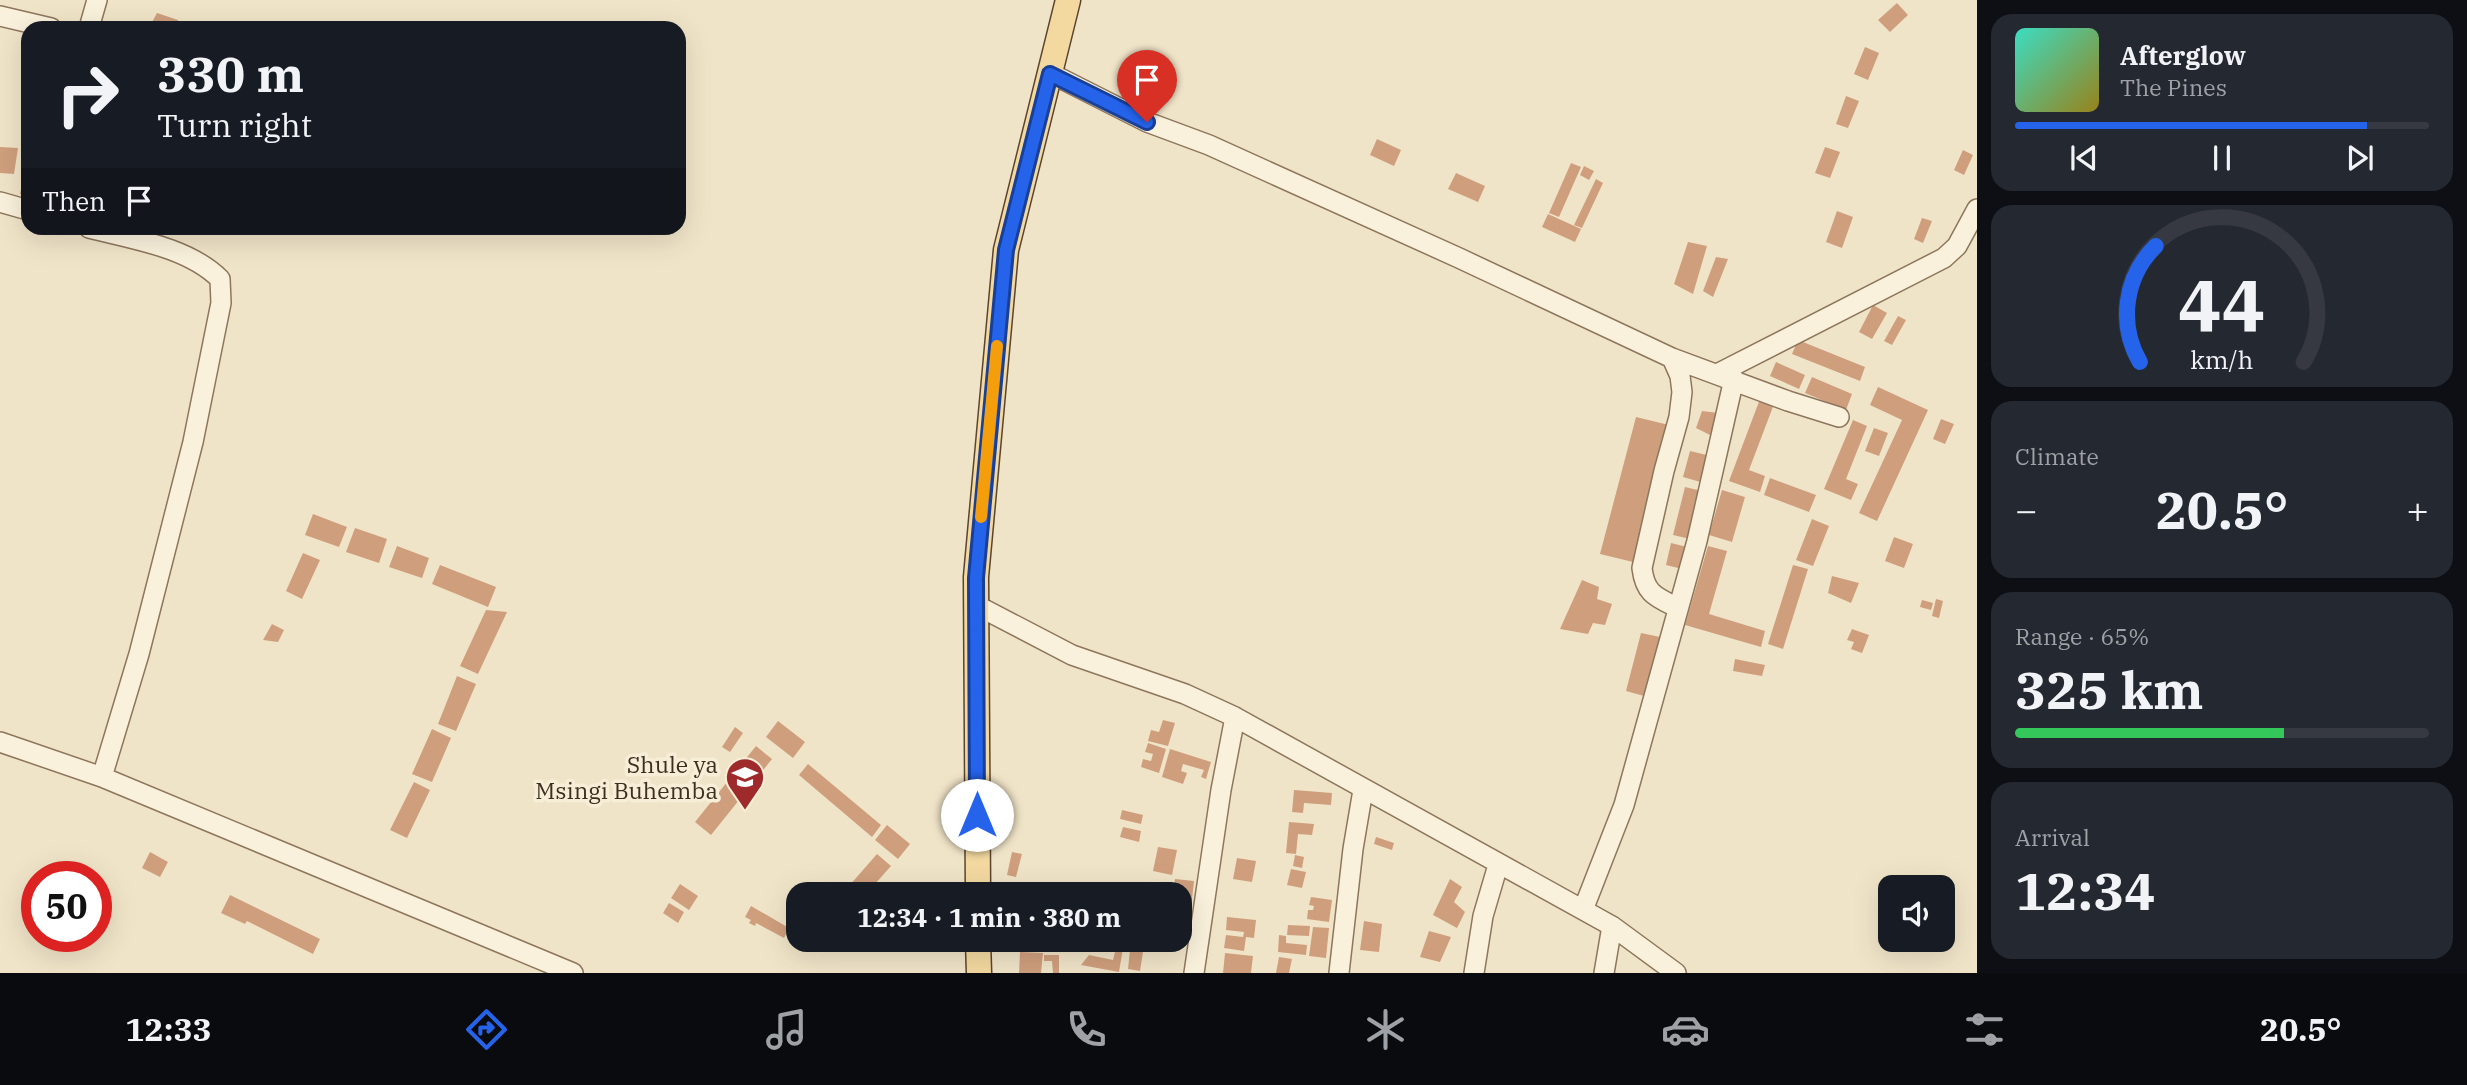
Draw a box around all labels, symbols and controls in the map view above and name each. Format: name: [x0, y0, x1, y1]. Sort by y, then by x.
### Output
text: Afterglow: [2120, 38, 2246, 72]
text: 330 m: [157, 42, 304, 105]
icon: right: [42, 49, 133, 140]
pin: [1117, 50, 1177, 122]
icon: arrive: [1128, 61, 1166, 99]
text: The Pines: [2120, 72, 2227, 102]
text: Turn right: [157, 104, 312, 146]
icon: previous: [2065, 139, 2103, 177]
icon: pause: [2203, 139, 2241, 177]
icon: next: [2341, 139, 2379, 177]
icon: arrive: [120, 182, 158, 220]
text: Then: [42, 184, 106, 218]
text: 44: [2178, 257, 2266, 352]
text: km/h: [2190, 343, 2254, 376]
text: Climate: [2015, 441, 2099, 471]
text: 20.5°: [2156, 476, 2288, 543]
text: −: [2015, 485, 2038, 534]
text: +: [2406, 485, 2429, 534]
text: Range · 65%: [2015, 621, 2149, 651]
text: 325 km: [2015, 656, 2204, 723]
place label: Shule ya Msingi Buhemba: [535, 749, 718, 805]
school or university icon: Shule ya Msingi Buhemba: [724, 756, 766, 811]
position arrow: [940, 778, 1014, 852]
text: Arrival: [2015, 822, 2090, 852]
text: 12:34: [2015, 857, 2156, 924]
speed limit sign: 50: [21, 861, 112, 952]
map controls: [1878, 875, 1955, 952]
button: sound: [1878, 875, 1955, 952]
text: 12:34 · 1 min · 380 m: [857, 900, 1121, 934]
icon: directions: [462, 1005, 511, 1054]
icon: music: [762, 1005, 811, 1054]
icon: phone: [1062, 1005, 1111, 1054]
icon: climate: [1361, 1005, 1410, 1054]
icon: car: [1661, 1005, 1710, 1054]
icon: filters: [1960, 1005, 2009, 1054]
text: 12:33: [125, 1008, 212, 1050]
text: 20.5°: [2260, 1008, 2342, 1050]

